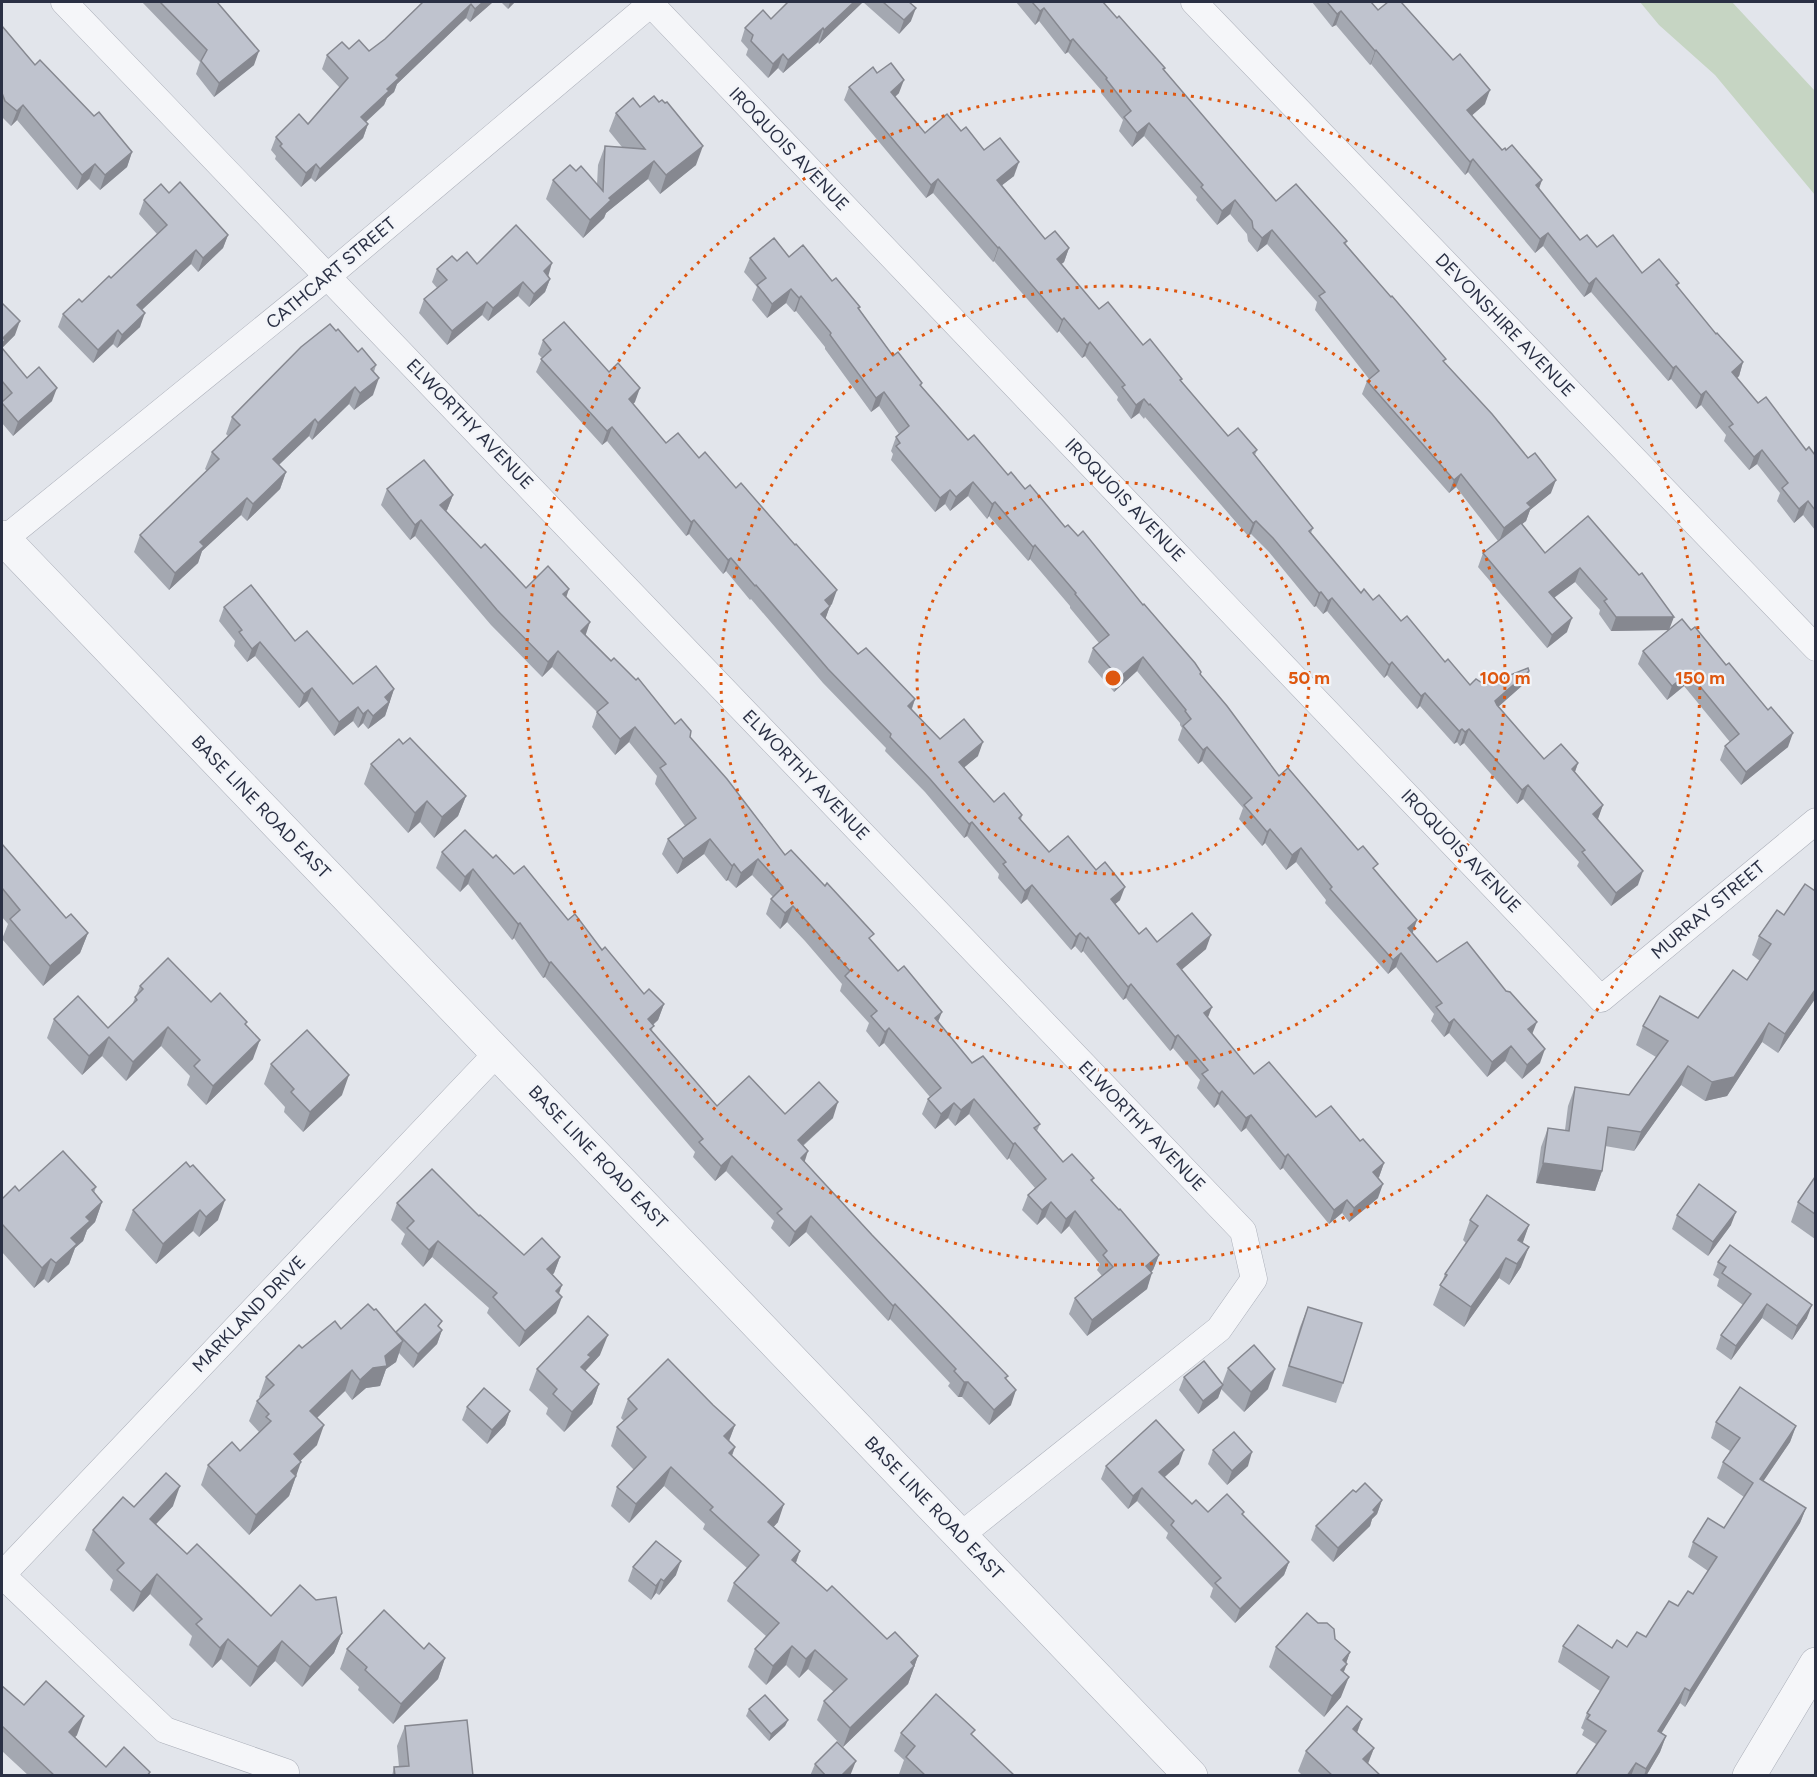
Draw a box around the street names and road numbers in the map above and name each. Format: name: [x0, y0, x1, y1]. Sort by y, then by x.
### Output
street label: IROQUOIS AVENUE: [724, 83, 854, 215]
street label: CATHCART STREET: [262, 212, 400, 334]
street label: DEVONSHIRE AVENUE: [1431, 249, 1579, 401]
street label: ELWORTHY AVENUE: [402, 354, 538, 494]
street label: IROQUOIS AVENUE: [1060, 434, 1190, 566]
street label: ELWORTHY AVENUE: [738, 705, 874, 845]
street label: BASE LINE ROAD EAST: [187, 731, 335, 883]
street label: IROQUOIS AVENUE: [1396, 785, 1526, 917]
street label: MURRAY STREET: [1647, 856, 1769, 964]
street label: ELWORTHY AVENUE: [1074, 1056, 1210, 1196]
street label: BASE LINE ROAD EAST: [524, 1081, 672, 1233]
street label: MARKLAND DRIVE: [188, 1251, 310, 1377]
street label: BASE LINE ROAD EAST: [860, 1432, 1008, 1584]

